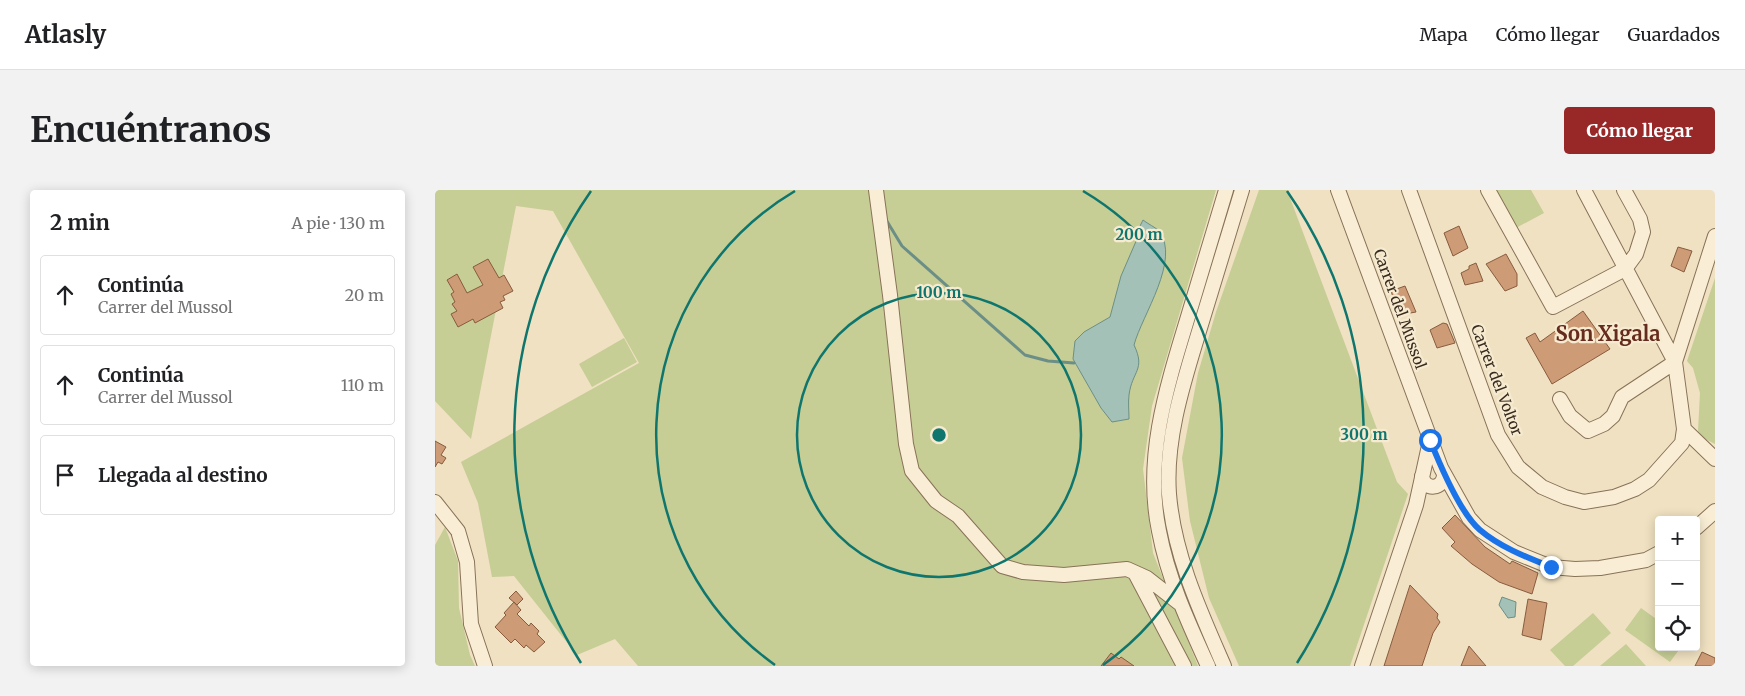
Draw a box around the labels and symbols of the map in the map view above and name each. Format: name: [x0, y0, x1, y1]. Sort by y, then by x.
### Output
text: 200 m: [1115, 225, 1163, 244]
street label: Carrer del Mussol: [1369, 246, 1431, 372]
text: 100 m: [917, 283, 961, 302]
district label: Son Xigala: [1556, 321, 1661, 346]
street label: Carrer del Voltor: [1467, 322, 1527, 439]
text: 300 m: [1340, 425, 1388, 444]
centre of rings: [930, 426, 948, 444]
route start: [1419, 429, 1442, 452]
route end: [1540, 556, 1563, 579]

